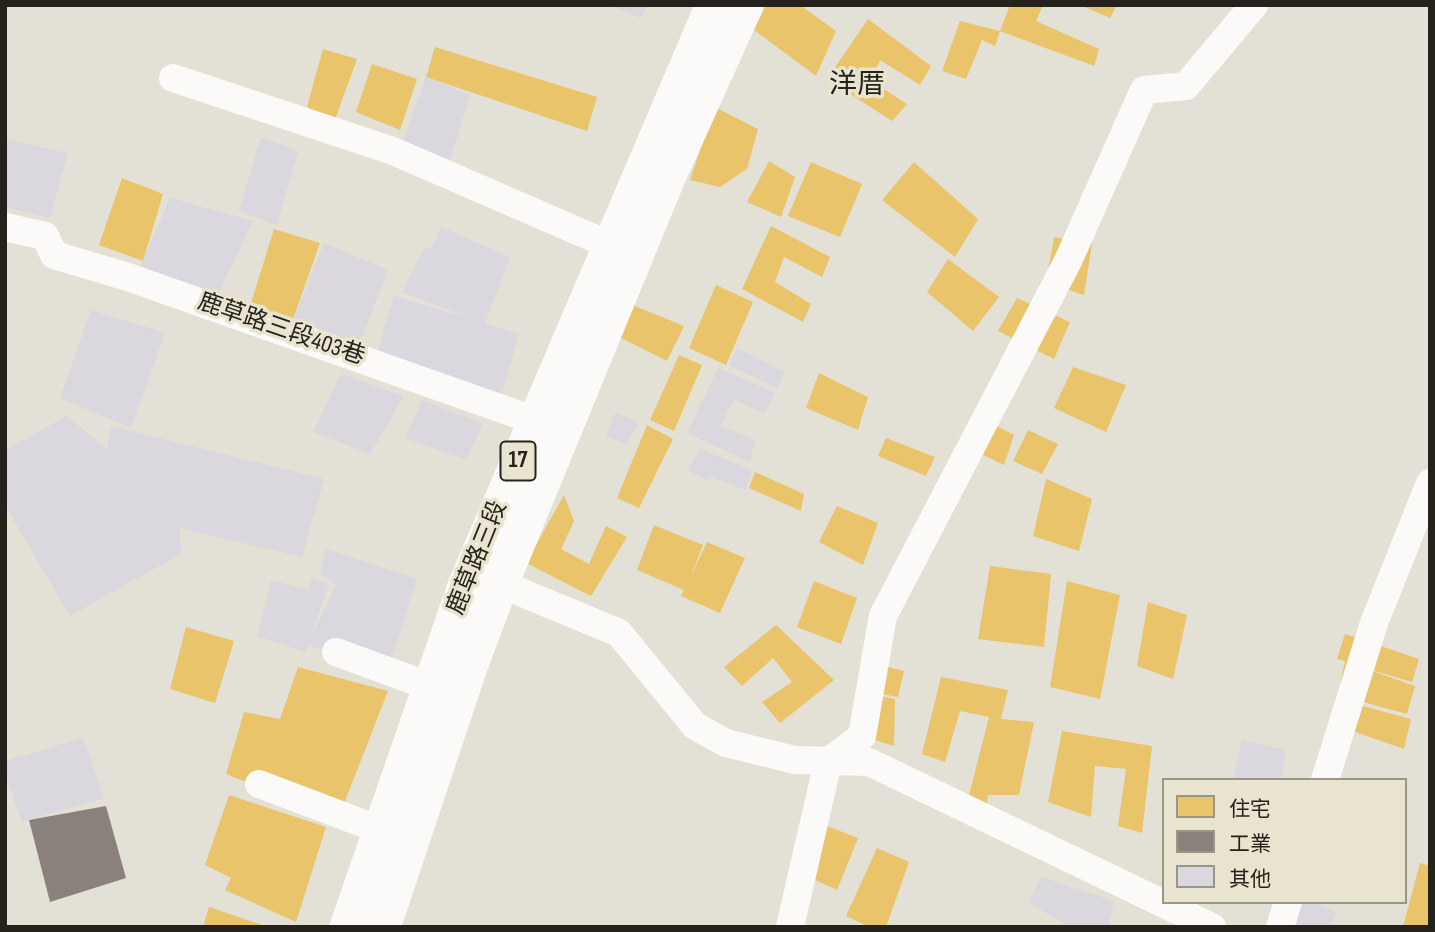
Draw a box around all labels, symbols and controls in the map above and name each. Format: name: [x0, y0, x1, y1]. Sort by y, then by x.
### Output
district label: 洋厝: [829, 69, 885, 103]
street label: 鹿草路三段403巷: [194, 288, 368, 372]
road number: 17: [500, 442, 536, 481]
street label: 鹿草路三段: [442, 497, 514, 619]
legend: [1162, 778, 1407, 904]
text: 住宅: [1229, 797, 1271, 822]
text: 工業: [1229, 832, 1271, 857]
text: 其他: [1229, 867, 1271, 892]

